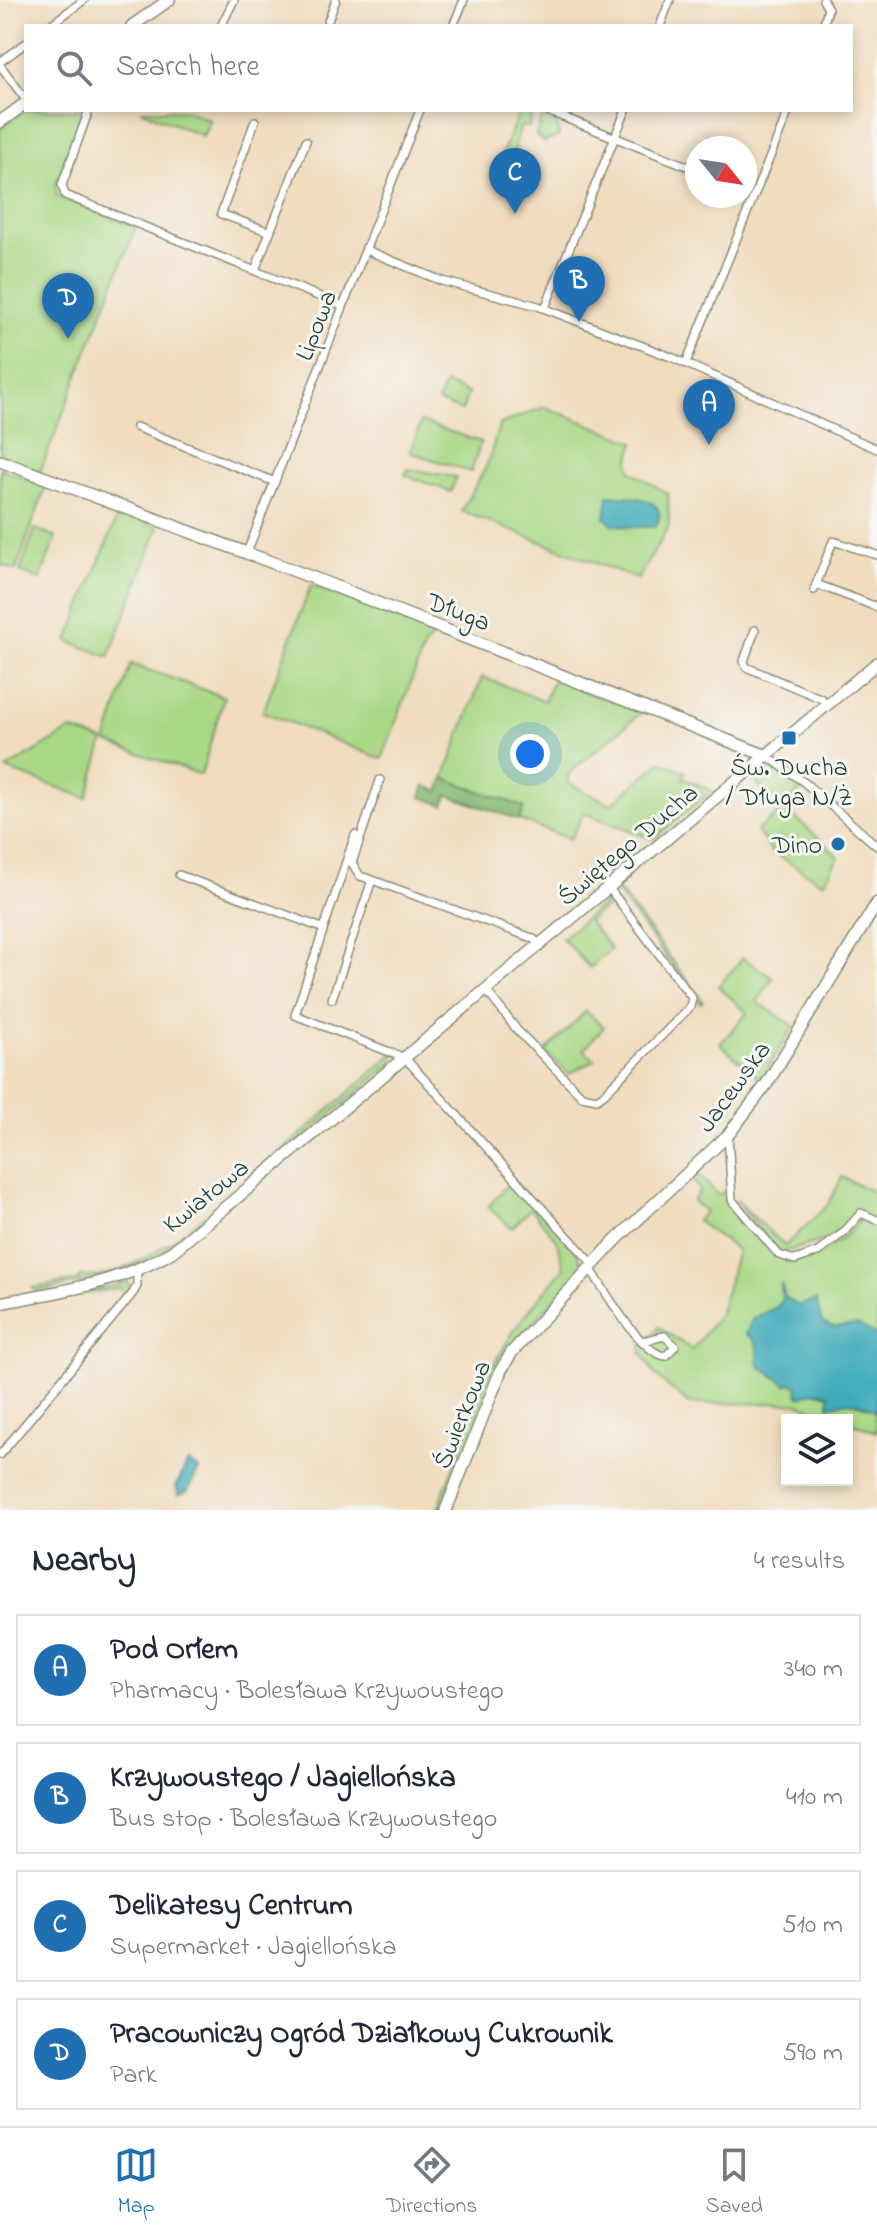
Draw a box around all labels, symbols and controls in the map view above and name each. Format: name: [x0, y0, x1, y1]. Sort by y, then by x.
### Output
search box: [24, 24, 853, 112]
icon: search: [52, 46, 96, 90]
text: Search here: [116, 46, 260, 90]
north arrow: [685, 136, 757, 208]
pin: C: [489, 148, 541, 214]
pin: B: [553, 256, 605, 322]
pin: D: [42, 273, 94, 339]
street label: Lipowa: [287, 285, 349, 367]
pin: A: [683, 379, 735, 445]
street label: Długa: [420, 584, 495, 643]
marker: Św. Ducha / Długa N/Ż: [780, 729, 798, 747]
your location: [510, 734, 550, 774]
place label: Św. Ducha / Długa N/Ż: [726, 750, 852, 818]
street label: Świętego Ducha: [550, 776, 708, 917]
place label: Dino: [771, 828, 822, 866]
marker: Dino: [829, 835, 847, 853]
street label: Jacewska: [689, 1034, 782, 1142]
street label: Kwiatowa: [155, 1151, 258, 1244]
street label: Świerkowa: [425, 1355, 503, 1475]
map controls: [781, 1414, 853, 1486]
button: layers: [781, 1414, 853, 1486]
text: Nearby: [32, 1537, 136, 1587]
text: 4 results: [754, 1543, 845, 1581]
text: Pod Orłem: [110, 1629, 238, 1673]
text: A: [52, 1651, 68, 1689]
text: 340 m: [784, 1651, 843, 1689]
text: Pharmacy · Bolesława Krzywoustego: [110, 1673, 504, 1711]
text: Krzywoustego / Jagiellońska: [110, 1757, 456, 1801]
text: B: [51, 1779, 69, 1817]
text: 410 m: [786, 1779, 843, 1817]
text: Bus stop · Bolesława Krzywoustego: [110, 1801, 497, 1839]
text: Delikatesy Centrum: [110, 1885, 353, 1929]
text: C: [53, 1907, 67, 1945]
text: 510 m: [782, 1907, 843, 1945]
text: Supermarket · Jagiellońska: [110, 1929, 396, 1967]
text: Pracowniczy Ogród Działkowy Cukrownik: [110, 2013, 613, 2057]
text: D: [50, 2035, 70, 2073]
text: 590 m: [782, 2035, 843, 2073]
text: Park: [110, 2057, 157, 2095]
tab: Map: [114, 2143, 158, 2223]
tab: Directions: [386, 2143, 477, 2223]
tab: Saved: [706, 2143, 763, 2223]

